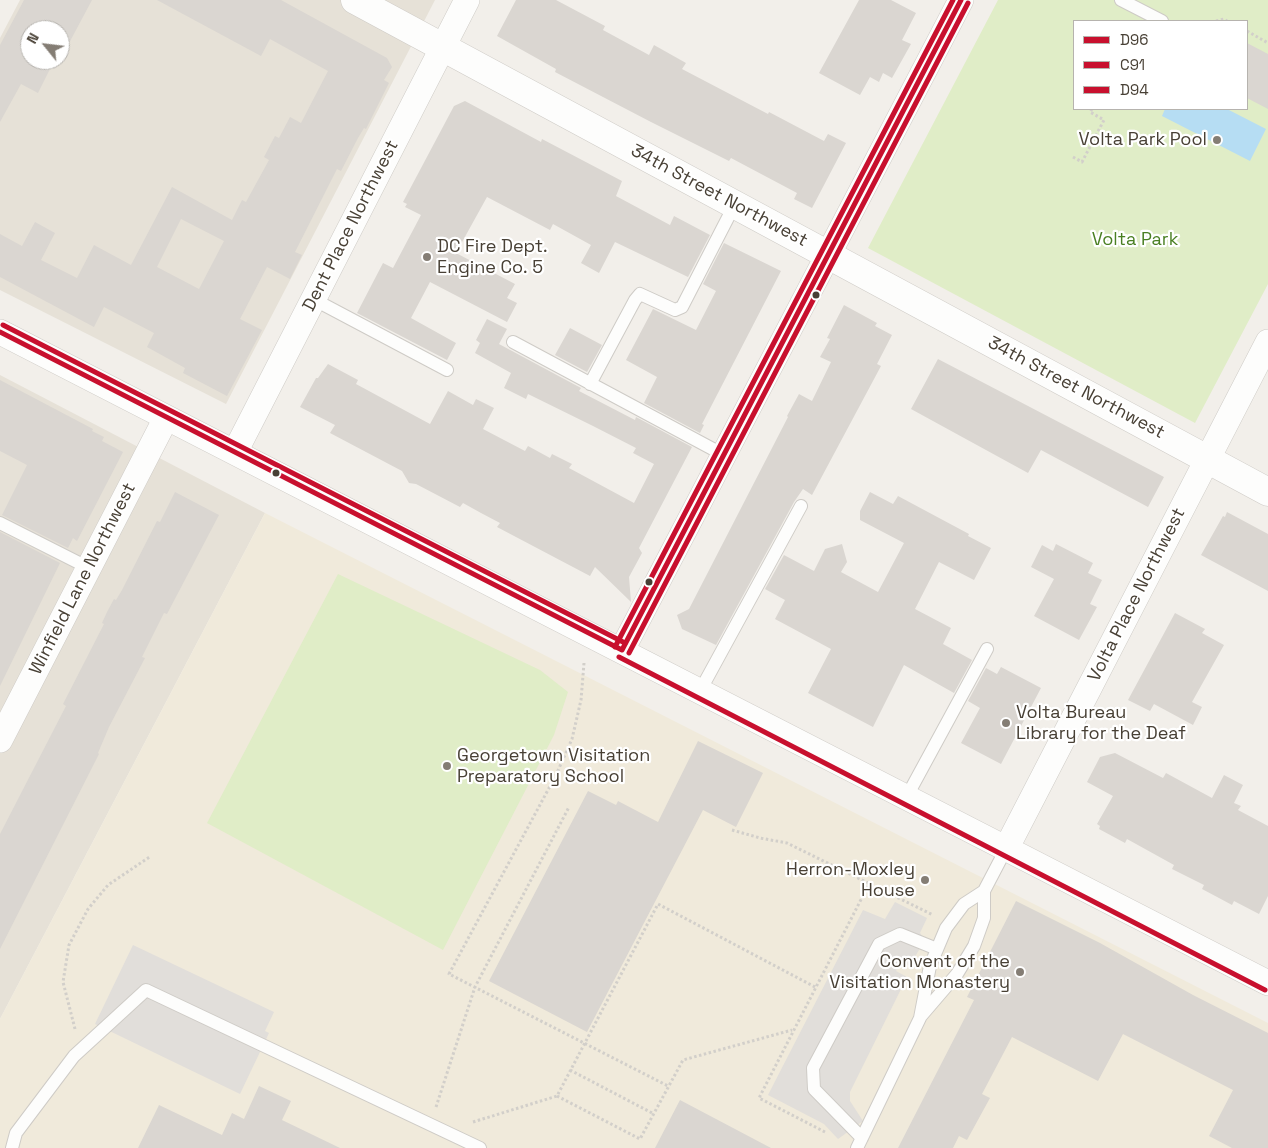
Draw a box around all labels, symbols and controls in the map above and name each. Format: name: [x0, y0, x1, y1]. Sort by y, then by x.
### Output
north arrow: [20, 20, 70, 70]
legend: [1073, 20, 1248, 110]
text: N: [23, 30, 43, 47]
text: D96: [1120, 30, 1148, 49]
text: C91: [1120, 55, 1145, 74]
text: D94: [1120, 80, 1149, 99]
place label: Volta Park Pool: [1079, 129, 1207, 151]
marker: Volta Park Pool: [1211, 134, 1223, 146]
street label: Dent Place Northwest: [298, 137, 404, 315]
street label: 34th Street Northwest: [627, 140, 811, 252]
park label: Volta Park: [1092, 229, 1178, 251]
place label: DC Fire Dept. Engine Co. 5: [437, 236, 548, 278]
marker: DC Fire Dept. Engine Co. 5: [421, 251, 433, 263]
unlabelled marker: [811, 290, 821, 300]
street label: 34th Street Northwest: [984, 332, 1168, 444]
unlabelled marker: [271, 468, 281, 478]
street label: Winfield Lane Northwest: [25, 480, 141, 678]
street label: Volta Place Northwest: [1084, 504, 1190, 686]
unlabelled marker: [644, 577, 654, 587]
place label: Volta Bureau Library for the Deaf: [1016, 702, 1186, 744]
marker: Volta Bureau Library for the Deaf: [1000, 717, 1012, 729]
place label: Georgetown Visitation Preparatory School: [457, 745, 650, 788]
marker: Georgetown Visitation Preparatory School: [441, 760, 453, 772]
place label: Herron-Moxley House: [786, 859, 915, 902]
marker: Herron-Moxley House: [919, 874, 931, 886]
place label: Convent of the Visitation Monastery: [829, 951, 1010, 994]
marker: Convent of the Visitation Monastery: [1014, 966, 1026, 978]

